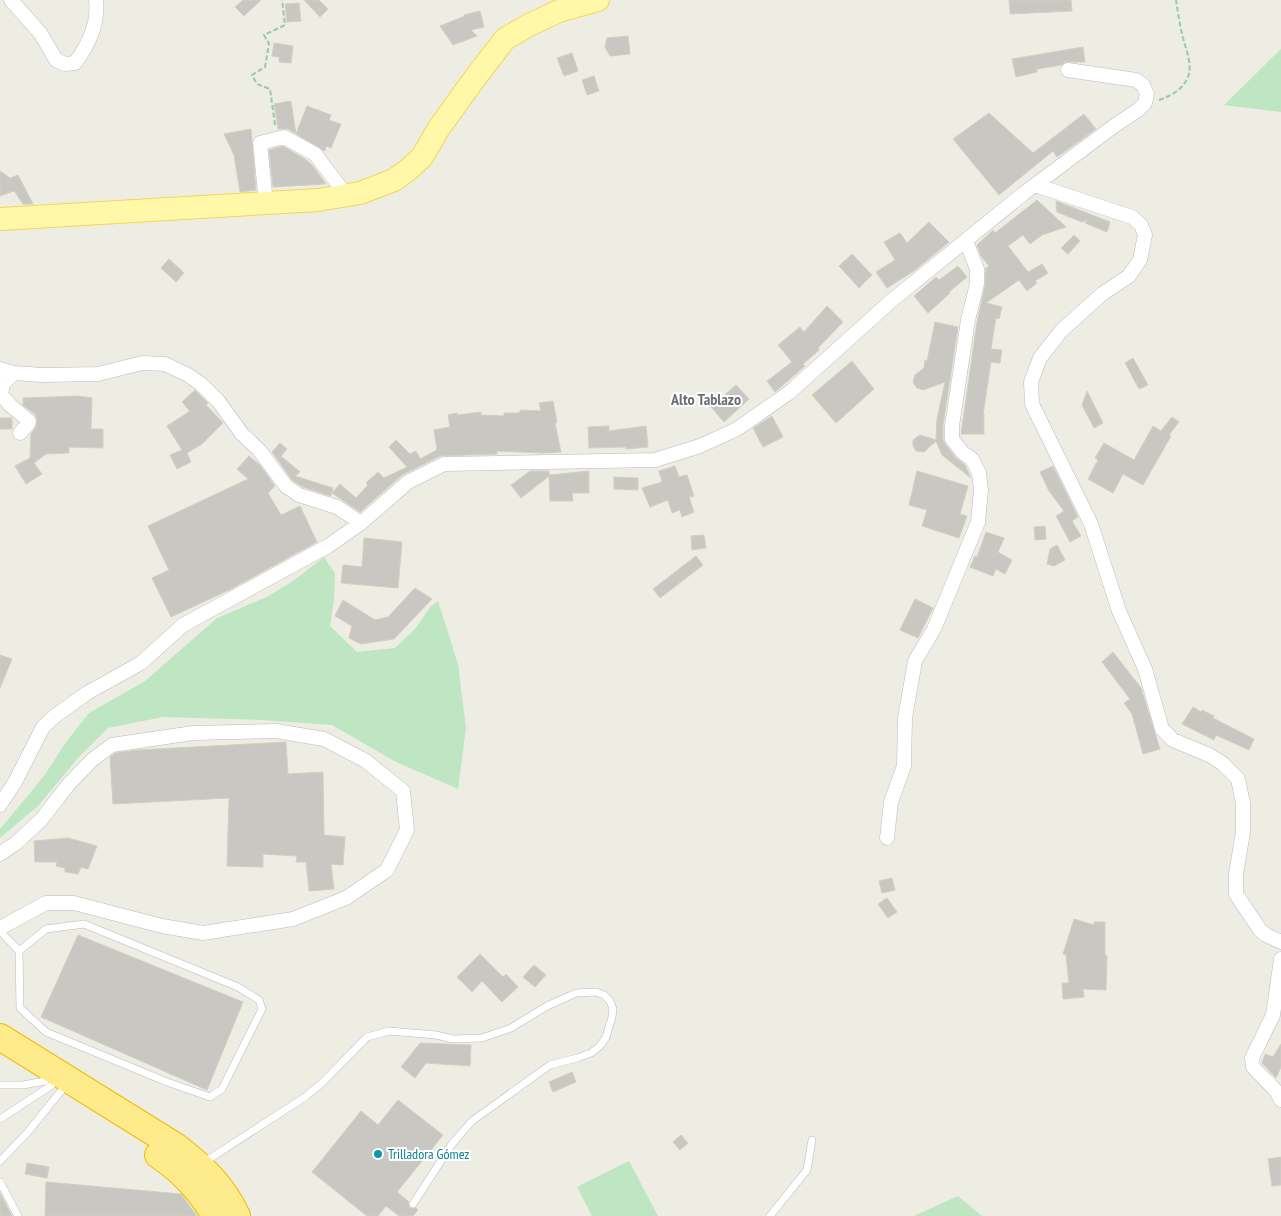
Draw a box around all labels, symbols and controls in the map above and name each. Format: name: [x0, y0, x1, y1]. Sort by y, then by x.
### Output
district label: Alto Tablazo: [670, 389, 741, 409]
place label: Trilladora Gómez: [388, 1145, 469, 1163]
marker: Trilladora Gómez: [372, 1148, 384, 1160]

